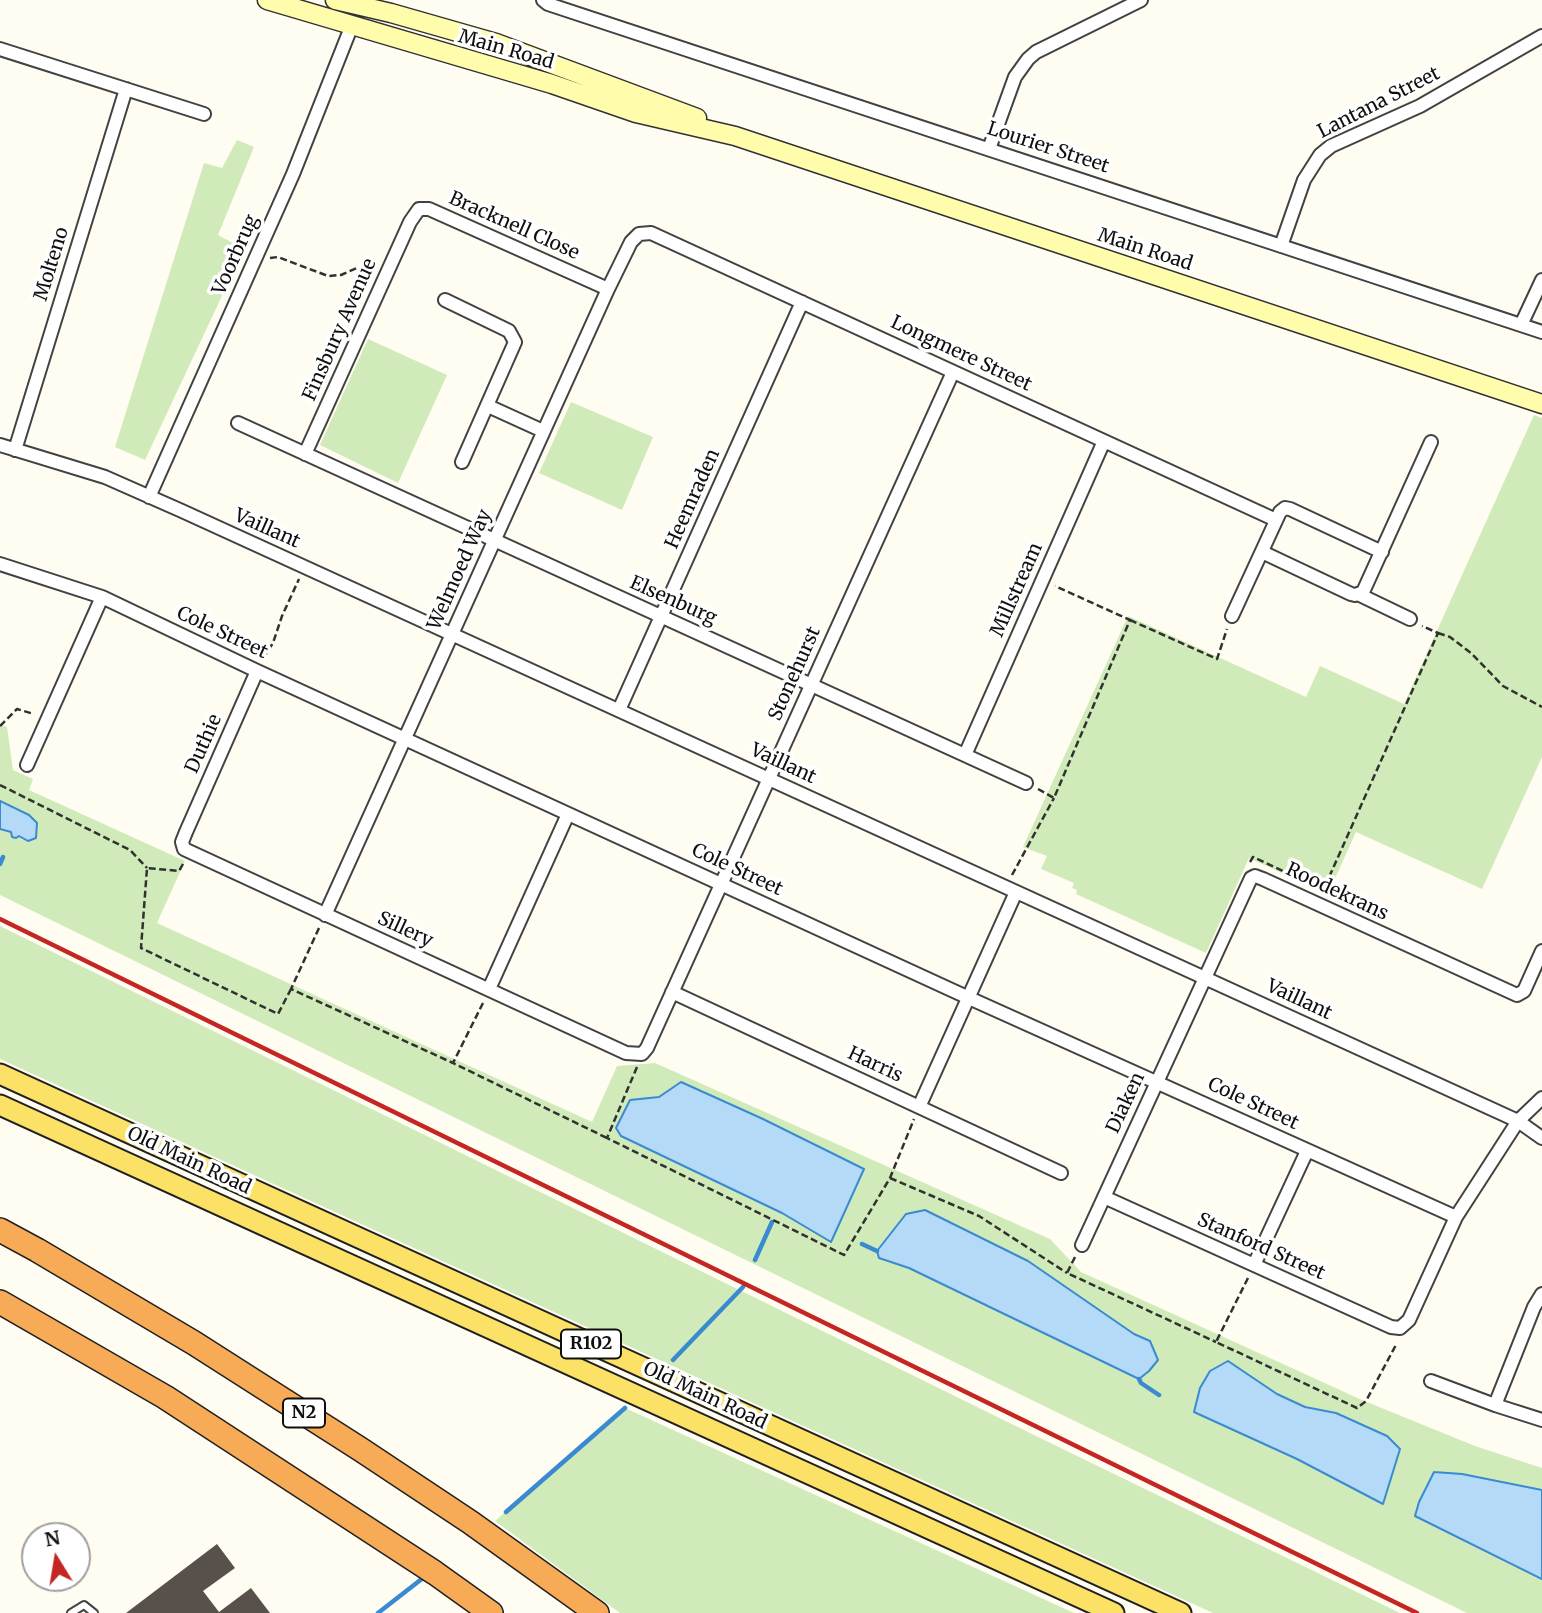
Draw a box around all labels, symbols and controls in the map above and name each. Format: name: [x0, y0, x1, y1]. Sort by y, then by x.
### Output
street label: Main Road: [456, 25, 556, 75]
street label: Lantana Street: [1314, 62, 1444, 144]
street label: Lourier Street: [984, 118, 1112, 178]
street label: Bracknell Close: [445, 187, 583, 265]
street label: Voorbrug: [208, 211, 264, 299]
street label: Molteno: [30, 224, 74, 304]
street label: Main Road: [1095, 224, 1195, 276]
street label: Finsbury Avenue: [298, 255, 382, 405]
street label: Longmere Street: [887, 311, 1035, 397]
street label: Heemraden: [661, 446, 725, 552]
street label: Vaillant: [231, 504, 303, 554]
street label: Welmoed Way: [423, 506, 497, 634]
street label: Millstream: [986, 539, 1048, 641]
street label: Elsenburg: [626, 572, 720, 630]
street label: Cole Street: [173, 602, 271, 664]
street label: Stonehurst: [764, 623, 826, 725]
street label: Duthie: [181, 711, 227, 777]
street label: Vaillant: [747, 739, 819, 789]
street label: Cole Street: [688, 839, 786, 901]
street label: Roodekrans: [1282, 858, 1392, 926]
street label: Sillery: [374, 907, 436, 953]
street label: Vaillant: [1263, 975, 1335, 1025]
street label: Harris: [844, 1042, 906, 1088]
street label: Diaken: [1102, 1069, 1150, 1137]
street label: Cole Street: [1204, 1073, 1302, 1135]
street label: Old Main Road: [124, 1122, 254, 1200]
street label: Stanford Street: [1194, 1209, 1328, 1285]
road number: R102: [561, 1330, 621, 1358]
street label: Old Main Road: [640, 1357, 770, 1435]
road number: N2: [283, 1398, 325, 1428]
north arrow: [21, 1522, 91, 1592]
text: N: [43, 1525, 62, 1552]

